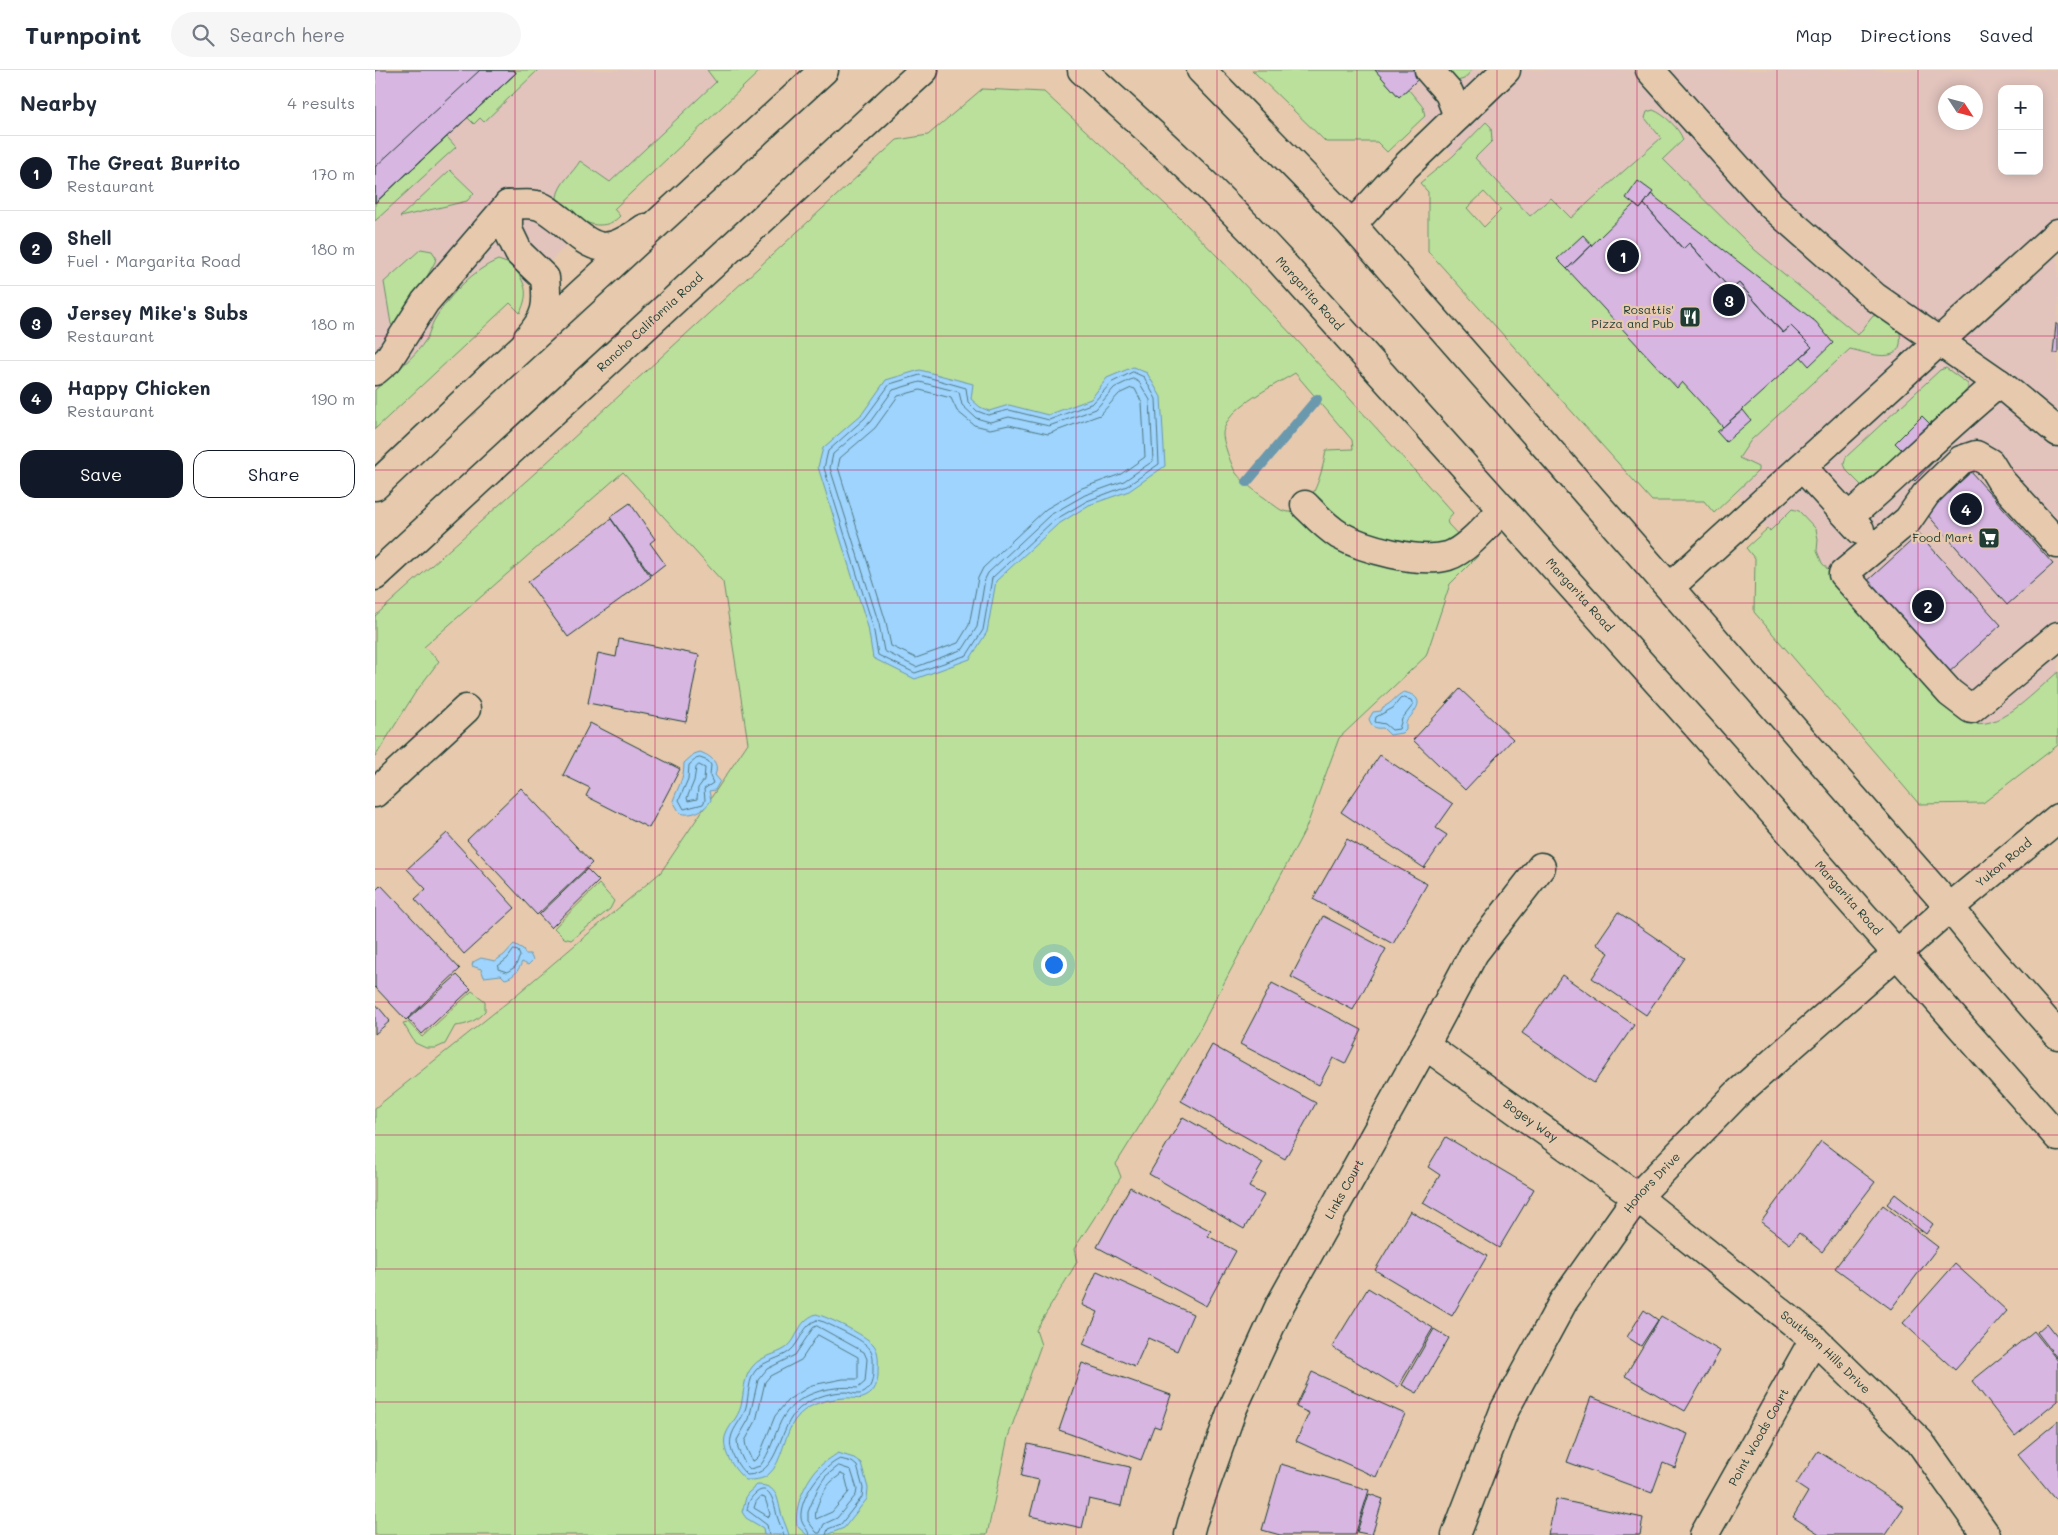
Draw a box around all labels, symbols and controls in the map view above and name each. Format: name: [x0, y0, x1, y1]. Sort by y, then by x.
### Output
search box: [171, 12, 521, 57]
text: Turnpoint: [25, 19, 141, 50]
icon: search: [189, 21, 217, 49]
text: Search here: [229, 22, 345, 47]
text: Map: [1795, 23, 1832, 47]
text: Directions: [1860, 23, 1952, 47]
text: Saved: [1980, 23, 2033, 47]
north arrow: [1938, 85, 1983, 130]
map controls: [1998, 85, 2043, 175]
button: +: [1998, 85, 2043, 130]
text: Nearby: [20, 89, 97, 116]
text: 4 results: [287, 92, 355, 113]
button: −: [1998, 130, 2043, 175]
text: The Great Burrito: [67, 150, 240, 175]
text: 1: [32, 163, 40, 184]
text: 170 m: [311, 163, 355, 184]
text: Restaurant: [67, 175, 155, 196]
text: Shell: [67, 225, 112, 250]
pin: 1: [1607, 237, 1639, 275]
text: 2: [32, 238, 40, 259]
text: 180 m: [310, 238, 355, 259]
text: Fuel · Margarita Road: [67, 250, 241, 271]
street label: Margarita Road: [1273, 253, 1348, 333]
street label: Rancho California Road: [593, 269, 706, 375]
pin: 3: [1713, 281, 1745, 319]
text: Jersey Mike's Subs: [67, 300, 248, 325]
place label: Rosattis' Pizza and Pub: [1591, 301, 1674, 331]
restaurant icon: Rosattis' Pizza and Pub: [1678, 305, 1702, 329]
text: 3: [31, 313, 41, 334]
text: 180 m: [310, 313, 355, 334]
text: Restaurant: [67, 325, 155, 346]
text: Happy Chicken: [67, 375, 210, 400]
text: 4: [31, 388, 41, 409]
text: 190 m: [311, 388, 355, 409]
text: Restaurant: [67, 400, 155, 421]
button: Save: [20, 450, 183, 498]
button: Share: [193, 450, 355, 498]
pin: 4: [1950, 490, 1982, 528]
supermarket icon: Food Mart: [1977, 526, 2001, 550]
place label: Food Mart: [1912, 529, 1973, 545]
street label: Margarita Road: [1543, 554, 1618, 635]
pin: 2: [1912, 587, 1944, 625]
street label: Yukon Road: [1972, 834, 2035, 890]
street label: Margarita Road: [1812, 857, 1886, 938]
your location: [1041, 952, 1067, 978]
street label: Bogey Way: [1501, 1095, 1562, 1145]
street label: Honors Drive: [1619, 1148, 1683, 1216]
street label: Links Court: [1320, 1156, 1367, 1222]
street label: Southern Hills Drive: [1778, 1306, 1874, 1397]
street label: Point Woods Court: [1724, 1385, 1792, 1489]

